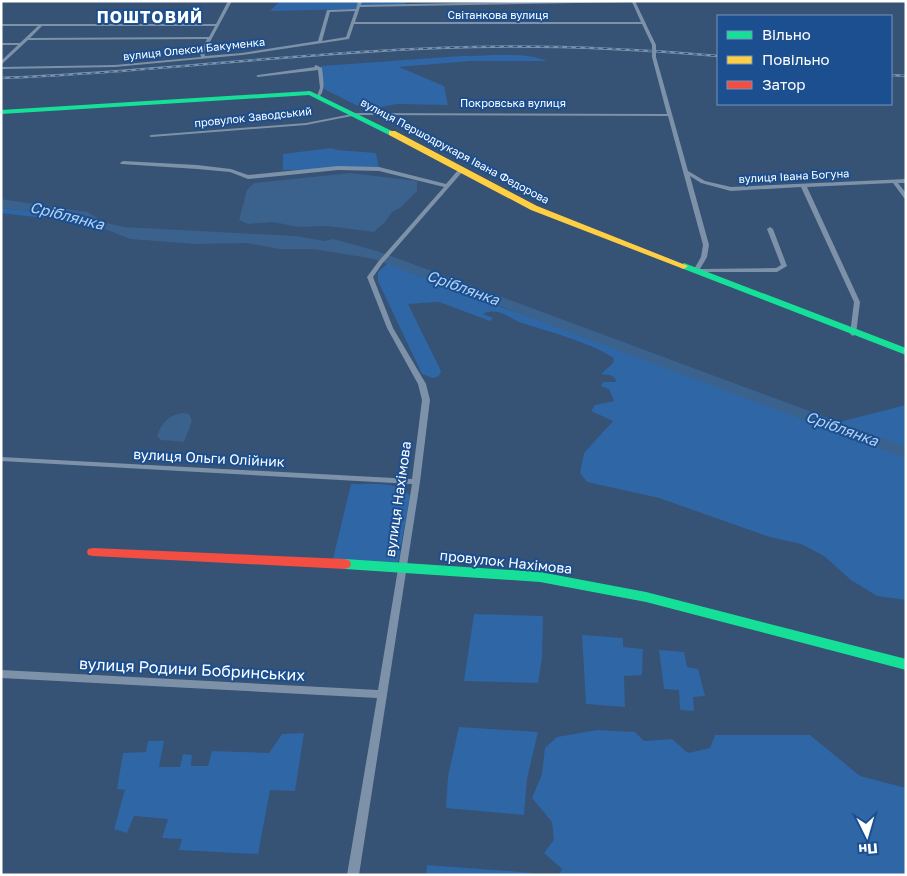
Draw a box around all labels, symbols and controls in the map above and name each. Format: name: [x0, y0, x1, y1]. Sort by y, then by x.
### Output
district label: ПОШТОВИЙ: [97, 7, 203, 27]
street label: Світанкова вулиця: [448, 8, 548, 21]
legend: [717, 15, 892, 105]
text: Вільно: [762, 25, 811, 43]
street label: вулиця Олекси Бакуменка: [122, 35, 266, 62]
text: Повільно: [762, 50, 830, 68]
text: Затор: [762, 75, 805, 93]
street label: вулиця Першодрукаря Івана Федорова: [359, 95, 552, 206]
street label: Покровська вулиця: [460, 96, 566, 109]
street label: провулок Заводський: [194, 104, 312, 129]
street label: вулиця Івана Богуна: [738, 166, 850, 185]
water label: Сріблянка: [28, 197, 107, 233]
water label: Сріблянка: [425, 266, 502, 309]
water label: Сріблянка: [804, 407, 881, 450]
street label: вулиця Нахімова: [381, 440, 414, 558]
street label: вулиця Ольги Олійник: [133, 445, 285, 470]
street label: провулок Нахімова: [439, 546, 573, 577]
street label: вулиця Родини Бобринських: [78, 653, 306, 685]
north arrow: [842, 811, 892, 861]
text: Пн: [858, 840, 878, 859]

